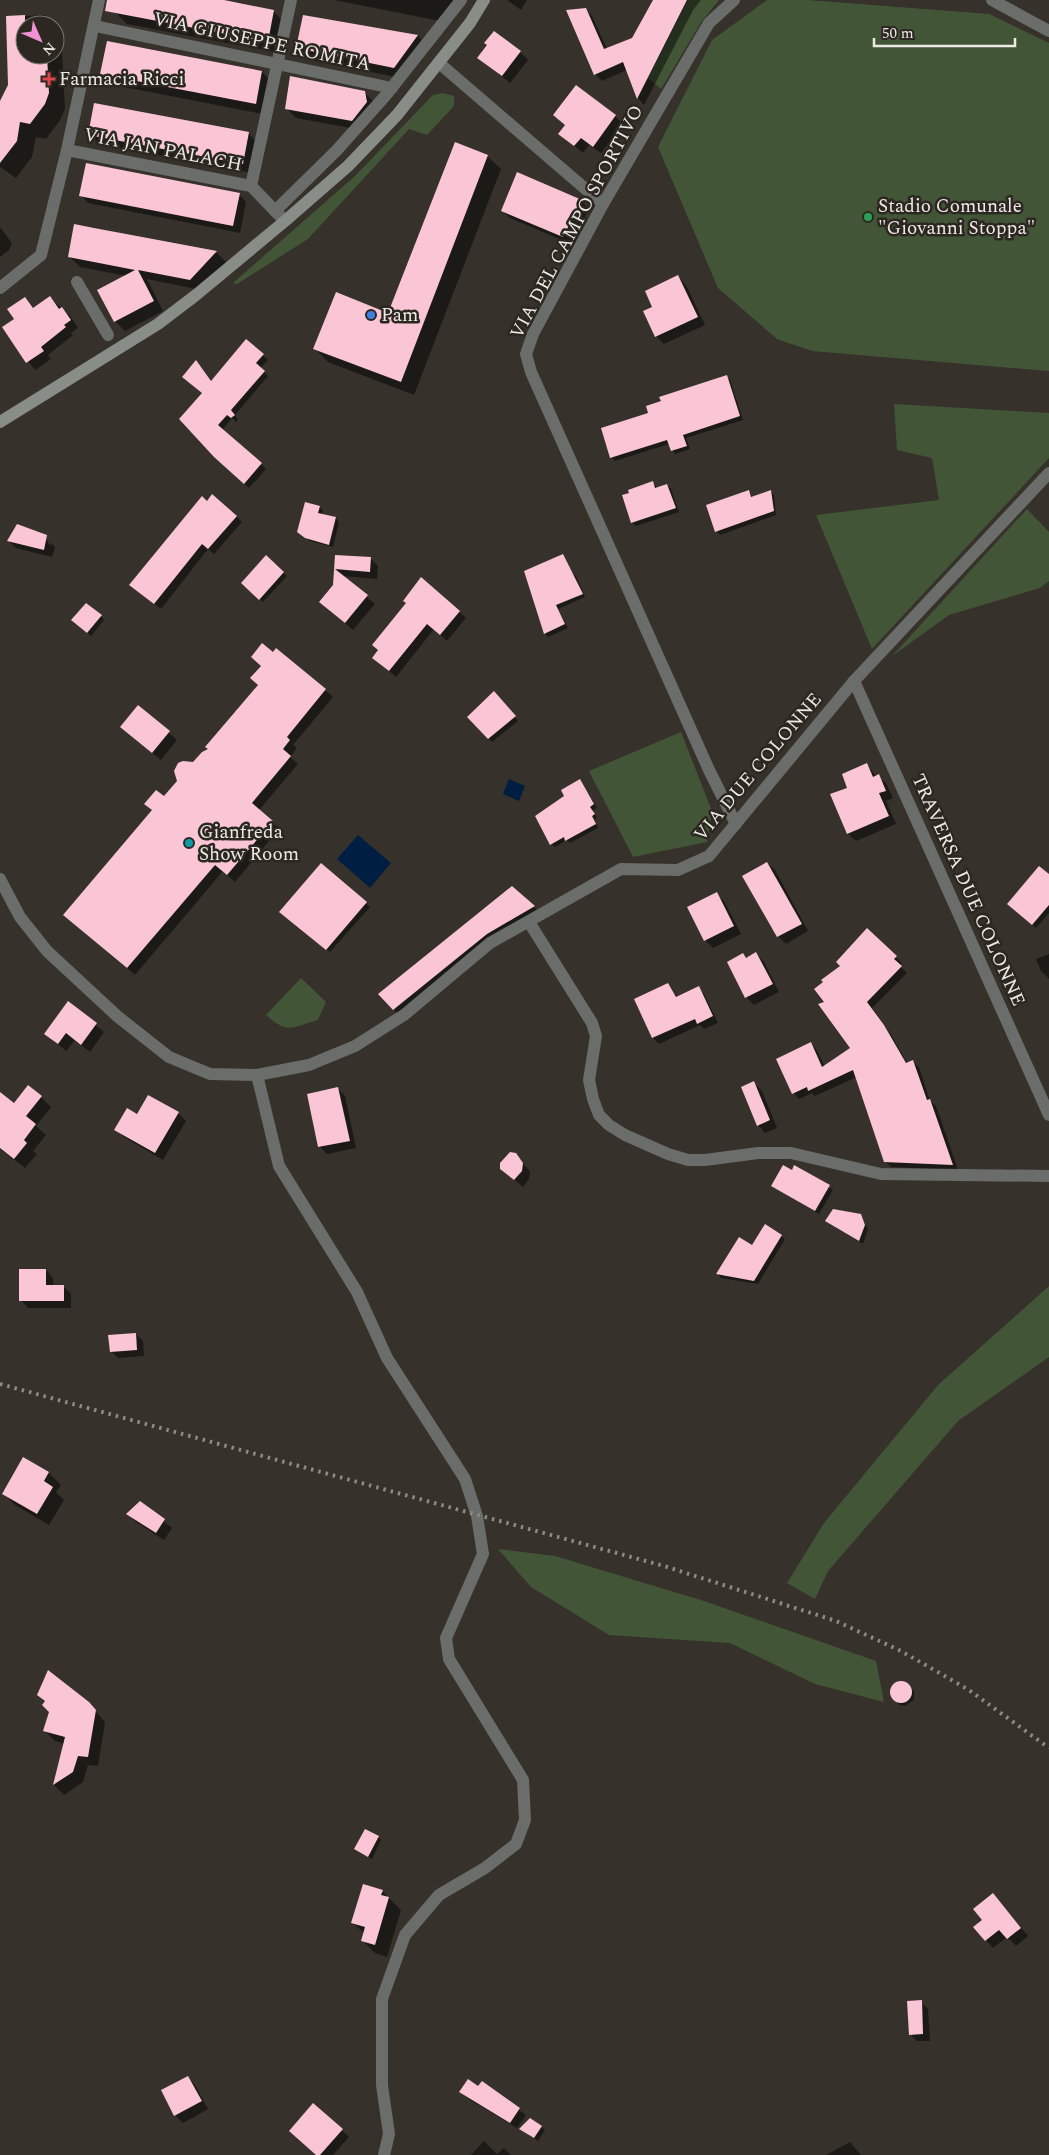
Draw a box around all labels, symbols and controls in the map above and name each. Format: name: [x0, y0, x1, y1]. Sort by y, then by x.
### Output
street label: VIA GIUSEPPE ROMITA: [151, 5, 373, 79]
north arrow: [15, 15, 65, 65]
scale bar: [874, 15, 1015, 47]
text: 50 m: [882, 22, 914, 45]
text: N: [37, 37, 60, 60]
place label: Farmacia Ricci: [59, 65, 184, 94]
marker: Farmacia Ricci: [43, 73, 55, 85]
street label: VIA DEL CAMPO SPORTIVO: [503, 100, 651, 344]
street label: VIA JAN PALACH: [81, 120, 245, 180]
place label: Stadio Comunale "Giovanni Stoppa": [878, 192, 1035, 243]
marker: Stadio Comunale "Giovanni Stoppa": [862, 211, 874, 223]
place label: Pam: [381, 301, 418, 330]
marker: Pam: [365, 309, 377, 321]
street label: VIA DUE COLONNE: [687, 686, 829, 848]
street label: TRAVERSA DUE COLONNE: [904, 769, 1032, 1011]
place label: Gianfreda Show Room: [199, 818, 299, 869]
marker: Gianfreda Show Room: [183, 837, 195, 849]

